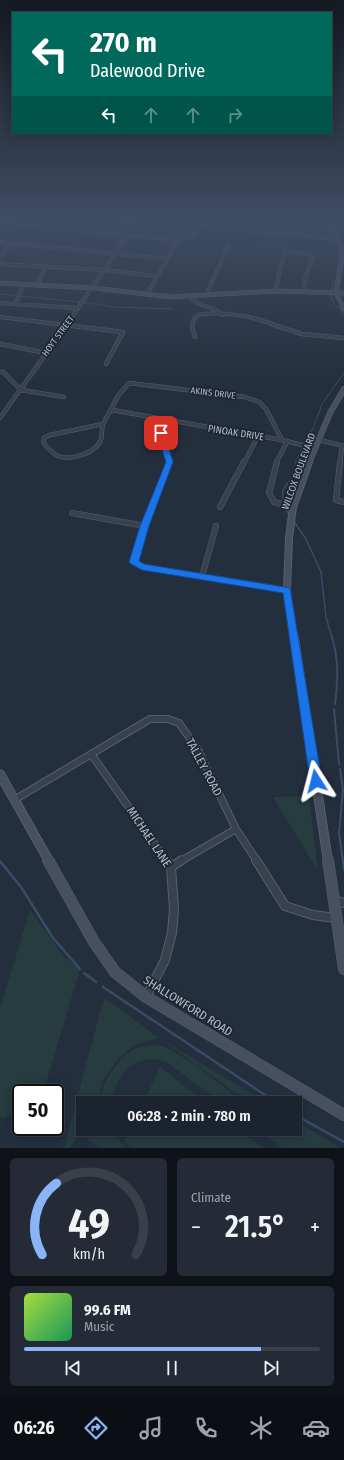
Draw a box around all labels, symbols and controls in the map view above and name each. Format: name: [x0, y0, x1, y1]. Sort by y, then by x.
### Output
text: 270 m: [90, 26, 157, 59]
icon: left: [24, 28, 76, 80]
text: Dalewood Drive: [90, 60, 205, 82]
icon: left: [98, 104, 120, 126]
icon: ahead: [140, 104, 162, 126]
icon: ahead: [182, 104, 204, 126]
icon: right: [224, 104, 246, 126]
street label: HOYT STREET: [40, 313, 77, 358]
street label: AKINS DRIVE: [190, 385, 236, 401]
pin: [144, 416, 178, 450]
icon: arrive: [150, 422, 172, 444]
street label: PINOAK DRIVE: [207, 423, 265, 443]
street label: WILCOX BOULEVARD: [280, 431, 318, 511]
street label: TALLEY ROAD: [183, 736, 225, 798]
position arrow: [295, 760, 337, 802]
street label: MICHAEL LANE: [124, 804, 174, 870]
street label: SHALLOWFORD ROAD: [141, 973, 235, 1039]
speed limit sign: 50: [12, 1084, 64, 1136]
text: 06:28 · 2 min · 780 m: [127, 1107, 251, 1125]
text: Climate: [191, 1190, 231, 1205]
text: 49: [67, 1199, 110, 1249]
text: 21.5°: [225, 1209, 286, 1245]
text: −: [191, 1214, 201, 1241]
text: +: [310, 1214, 320, 1241]
text: km/h: [73, 1246, 104, 1263]
text: 99.6 FM: [84, 1301, 131, 1319]
text: Music: [84, 1319, 114, 1334]
icon: previous: [62, 1357, 84, 1379]
icon: pause: [161, 1357, 183, 1379]
icon: next: [260, 1357, 282, 1379]
icon: directions: [82, 1414, 110, 1442]
icon: music: [137, 1414, 165, 1442]
icon: phone: [192, 1414, 220, 1442]
icon: climate: [247, 1414, 275, 1442]
icon: car: [302, 1414, 330, 1442]
text: 06:26: [14, 1417, 55, 1439]

